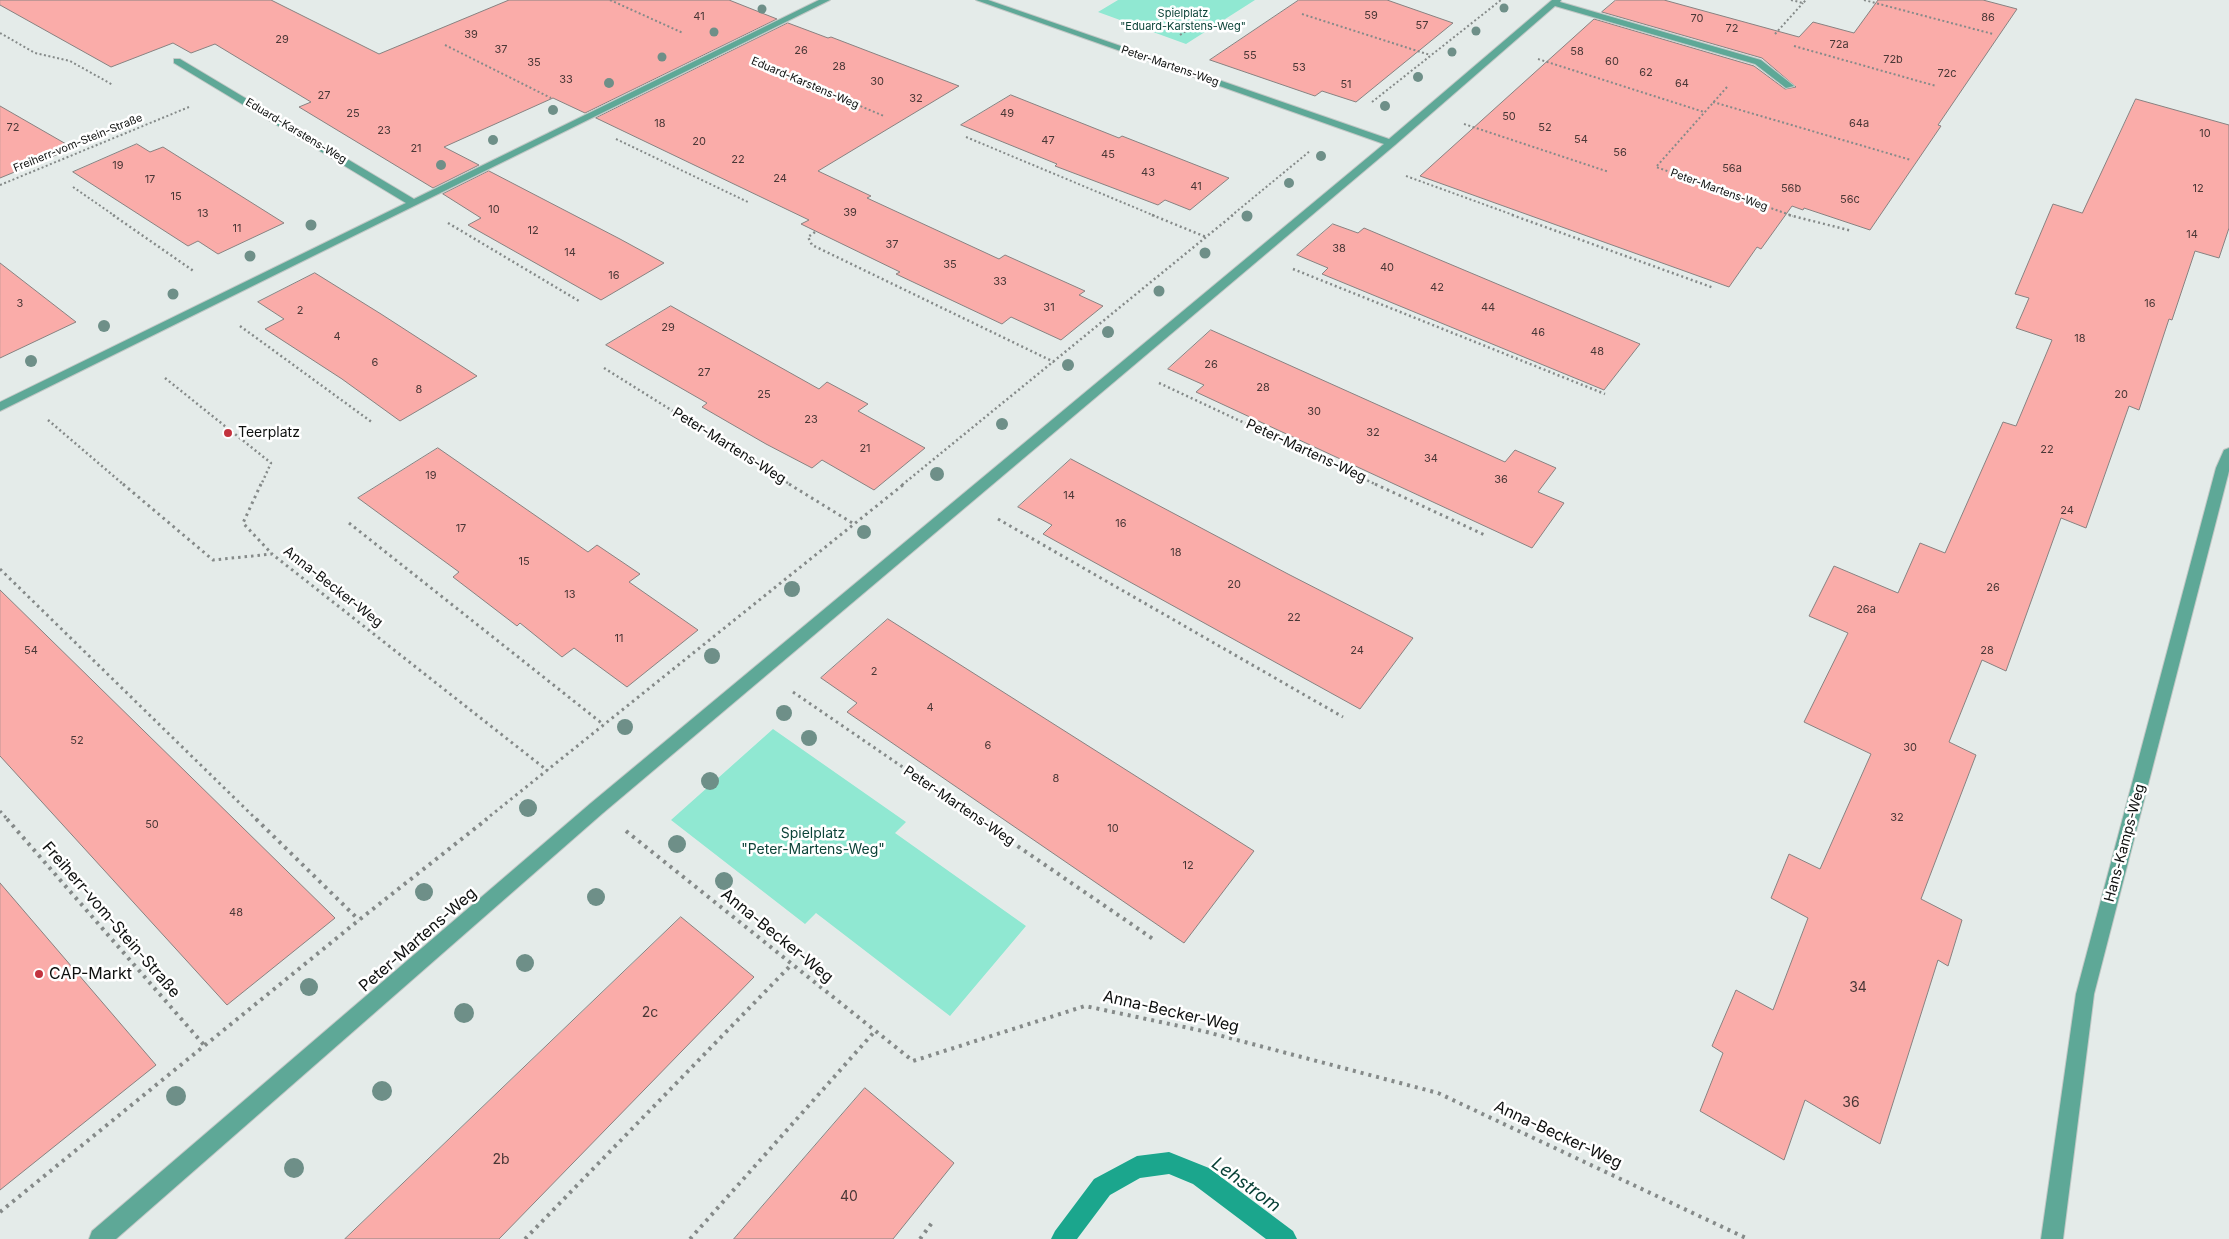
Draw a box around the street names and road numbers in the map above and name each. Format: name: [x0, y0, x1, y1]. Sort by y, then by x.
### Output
street label: Peter-Martens-Weg: [1119, 43, 1221, 89]
street label: Eduard-Karstens-Weg: [749, 54, 861, 112]
street label: Eduard-Karstens-Weg: [243, 96, 349, 166]
street label: Freiherr-vom-Stein-Straße: [12, 111, 144, 175]
street label: Peter-Martens-Weg: [1669, 166, 1769, 214]
street label: Peter-Martens-Weg: [669, 404, 789, 488]
street label: Peter-Martens-Weg: [1243, 416, 1369, 486]
street label: Anna-Becker-Weg: [280, 543, 386, 631]
street label: Peter-Martens-Weg: [900, 763, 1018, 849]
street label: Hans-Kamps-Weg: [2101, 782, 2149, 904]
street label: Freiherr-vom-Stein-Straße: [38, 838, 184, 1002]
street label: Peter-Martens-Weg: [355, 884, 481, 996]
street label: Anna-Becker-Weg: [717, 885, 837, 987]
street label: Anna-Becker-Weg: [1101, 987, 1241, 1037]
street label: Anna-Becker-Weg: [1491, 1097, 1625, 1173]

